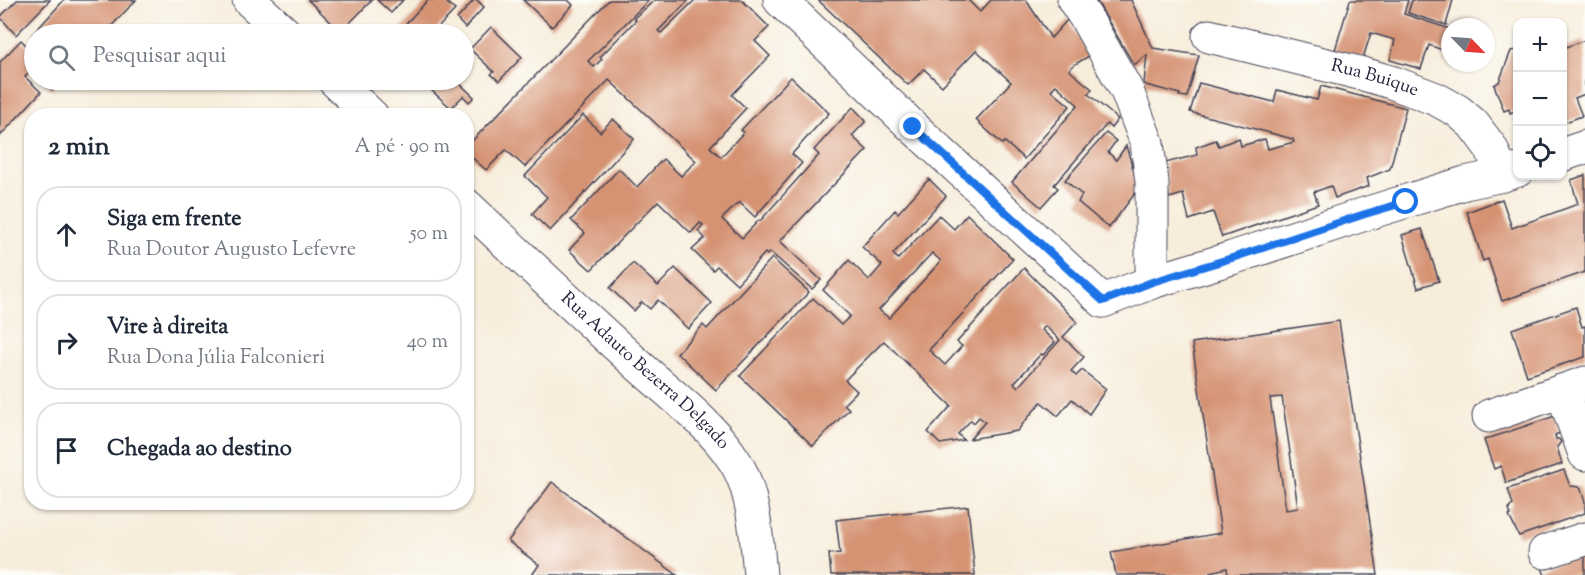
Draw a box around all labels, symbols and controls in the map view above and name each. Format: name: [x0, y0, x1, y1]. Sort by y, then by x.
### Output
north arrow: [1441, 18, 1495, 72]
map controls: [1513, 18, 1567, 180]
button: +: [1513, 18, 1567, 72]
search box: [24, 24, 474, 90]
icon: search: [45, 41, 78, 74]
text: Pesquisar aqui: [93, 41, 227, 73]
street label: Rua Buique: [1328, 54, 1422, 104]
button: −: [1513, 72, 1567, 126]
route end: [899, 113, 925, 139]
button: locate: [1513, 126, 1567, 180]
text: 2 min: [48, 129, 110, 166]
text: A pé · 90 m: [354, 133, 450, 162]
route start: [1392, 188, 1418, 214]
text: Siga em frente: [107, 204, 242, 236]
icon: ahead: [50, 218, 83, 251]
text: 50 m: [410, 220, 448, 249]
text: Rua Doutor Augusto Lefevre: [107, 236, 356, 265]
street label: Rua Adauto Bezerra Delgado: [554, 287, 735, 456]
text: Vire à direita: [107, 312, 229, 344]
icon: right: [50, 326, 83, 359]
text: 40 m: [407, 328, 448, 357]
text: Rua Dona Júlia Falconieri: [107, 344, 325, 373]
icon: arrive: [50, 434, 83, 467]
text: Chegada ao destino: [107, 434, 292, 466]

